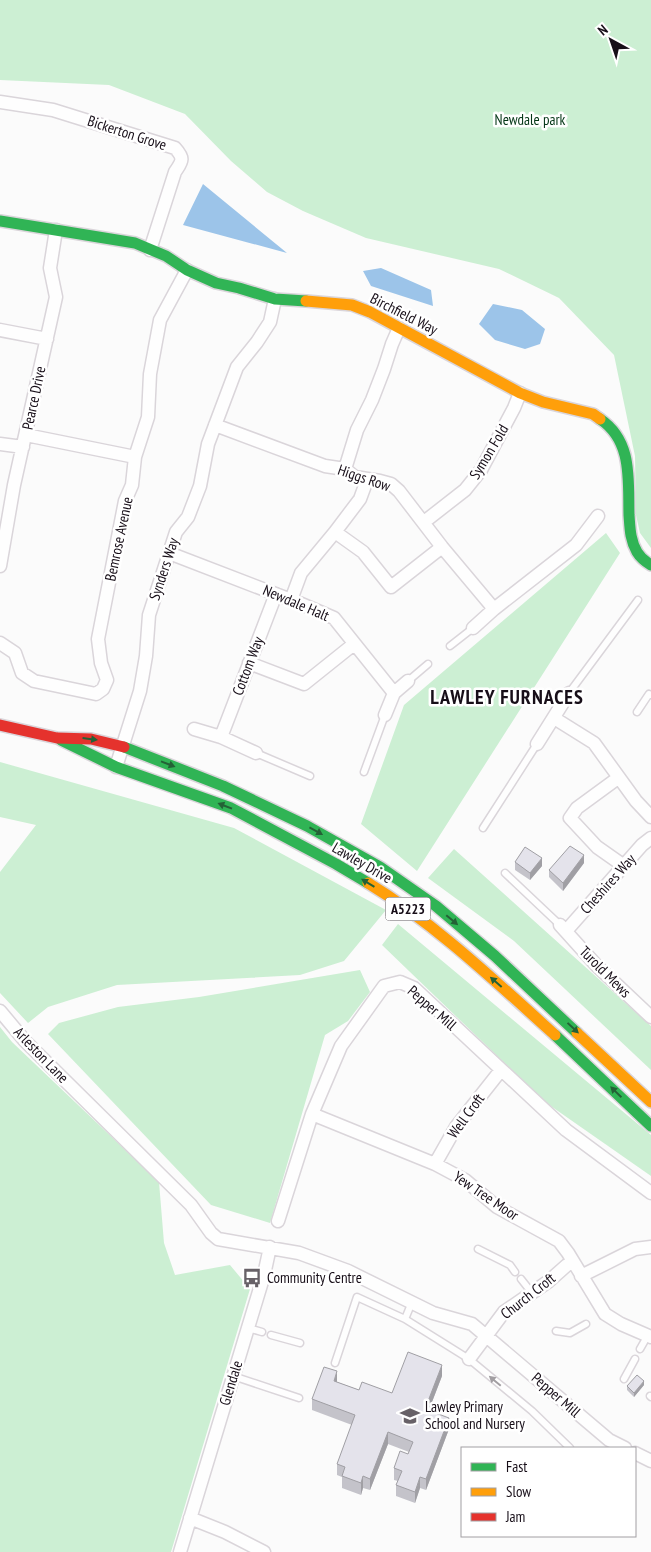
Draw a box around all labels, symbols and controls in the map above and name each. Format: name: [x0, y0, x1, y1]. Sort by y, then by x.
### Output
north arrow: [586, 15, 636, 65]
text: N: [594, 21, 611, 39]
park label: Newdale park: [495, 110, 566, 129]
street label: Bickerton Grove: [85, 111, 169, 154]
street label: Birchfield Way: [367, 288, 441, 339]
street label: Pearce Drive: [18, 364, 49, 431]
street label: Symon Fold: [465, 421, 512, 483]
street label: Higgs Row: [335, 460, 393, 495]
street label: Bemrose Avenue: [100, 495, 137, 583]
street label: Synders Way: [144, 535, 183, 603]
street label: Newdale Halt: [260, 580, 332, 625]
street label: Cottom Way: [228, 633, 268, 698]
district label: LAWLEY FURNACES: [430, 684, 584, 710]
one-way arrow: [83, 735, 99, 743]
one-way arrow: [161, 761, 176, 768]
one-way arrow: [217, 802, 232, 810]
one-way arrow: [309, 827, 324, 835]
street label: Lawley Drive: [329, 838, 396, 887]
street label: Cheshires Way: [576, 850, 640, 918]
one-way arrow: [361, 879, 374, 888]
road number: A5223: [386, 898, 430, 921]
one-way arrow: [445, 914, 458, 925]
street label: Turold Mews: [576, 942, 635, 1001]
one-way arrow: [491, 976, 503, 988]
street label: Pepper Mill: [404, 981, 461, 1034]
one-way arrow: [566, 1022, 578, 1034]
street label: Arleston Lane: [10, 1023, 73, 1087]
one-way arrow: [610, 1086, 622, 1098]
street label: Well Croft: [443, 1090, 488, 1142]
street label: Yew Tree Moor: [450, 1167, 523, 1225]
bus stop icon: Community Centre: [241, 1267, 263, 1289]
place label: Community Centre: [267, 1268, 362, 1287]
street label: Church Croft: [497, 1268, 559, 1323]
street label: Glendale: [215, 1358, 246, 1408]
street label: Pepper Mill: [528, 1368, 585, 1421]
one-way arrow: [488, 1375, 501, 1386]
place label: Lawley Primary School and Nursery: [425, 1397, 525, 1433]
school or university icon: Lawley Primary School and Nursery: [399, 1405, 421, 1427]
legend: [461, 1447, 636, 1537]
text: Fast: [506, 1457, 527, 1476]
text: Slow: [506, 1482, 531, 1501]
text: Jam: [505, 1507, 525, 1526]

